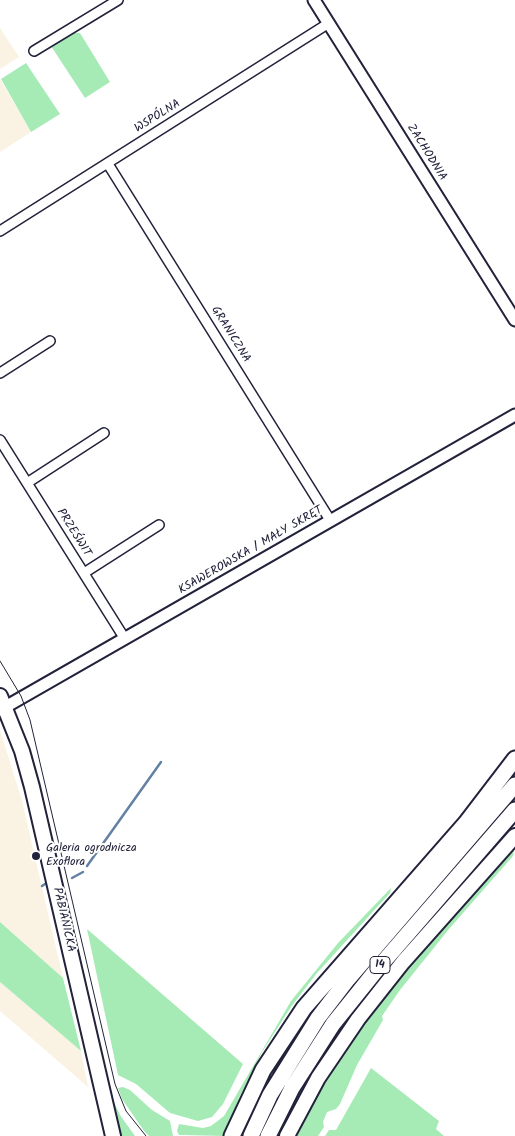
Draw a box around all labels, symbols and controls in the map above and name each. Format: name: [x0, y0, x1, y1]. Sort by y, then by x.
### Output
street label: WSPÓLNA: [132, 97, 184, 137]
street label: ZACHODNIA: [403, 122, 449, 184]
street label: GRANICZNA: [207, 304, 253, 366]
street label: KSAWEROWSKA / MAŁY SKRĘT: [176, 504, 326, 598]
street label: PRZEŚWIT: [53, 506, 93, 560]
place label: Galeria ogrodnicza Exoflora: [46, 842, 137, 870]
marker: Galeria ogrodnicza Exoflora: [30, 850, 42, 862]
street label: PABIANICKA: [49, 886, 77, 954]
road number: 14: [370, 956, 390, 974]

